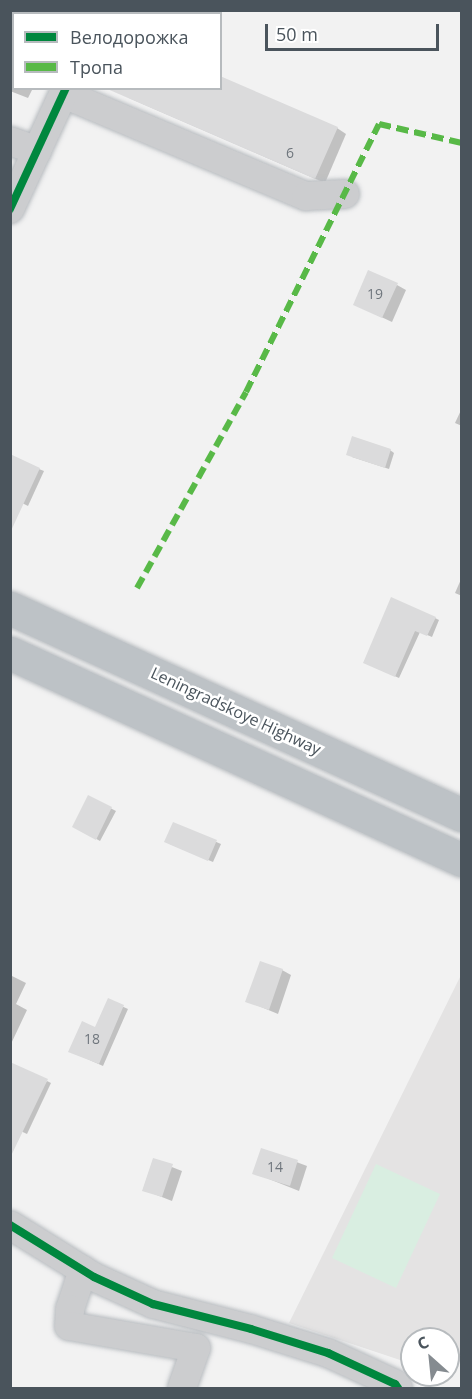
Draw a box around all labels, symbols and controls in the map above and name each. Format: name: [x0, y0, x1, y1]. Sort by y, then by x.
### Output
legend: [12, 12, 222, 90]
scale bar: [268, 12, 442, 50]
text: 50 m: [276, 22, 318, 46]
text: Велодорожка: [70, 25, 188, 49]
text: Тропа: [70, 55, 123, 79]
house number: 6: [286, 145, 294, 161]
house number: 19: [367, 286, 383, 302]
street label: Leningradskoye Highway: [148, 663, 324, 759]
house number: 18: [84, 1031, 100, 1047]
house number: 14: [267, 1159, 283, 1175]
north arrow: [400, 1327, 460, 1387]
text: С: [413, 1331, 432, 1355]

